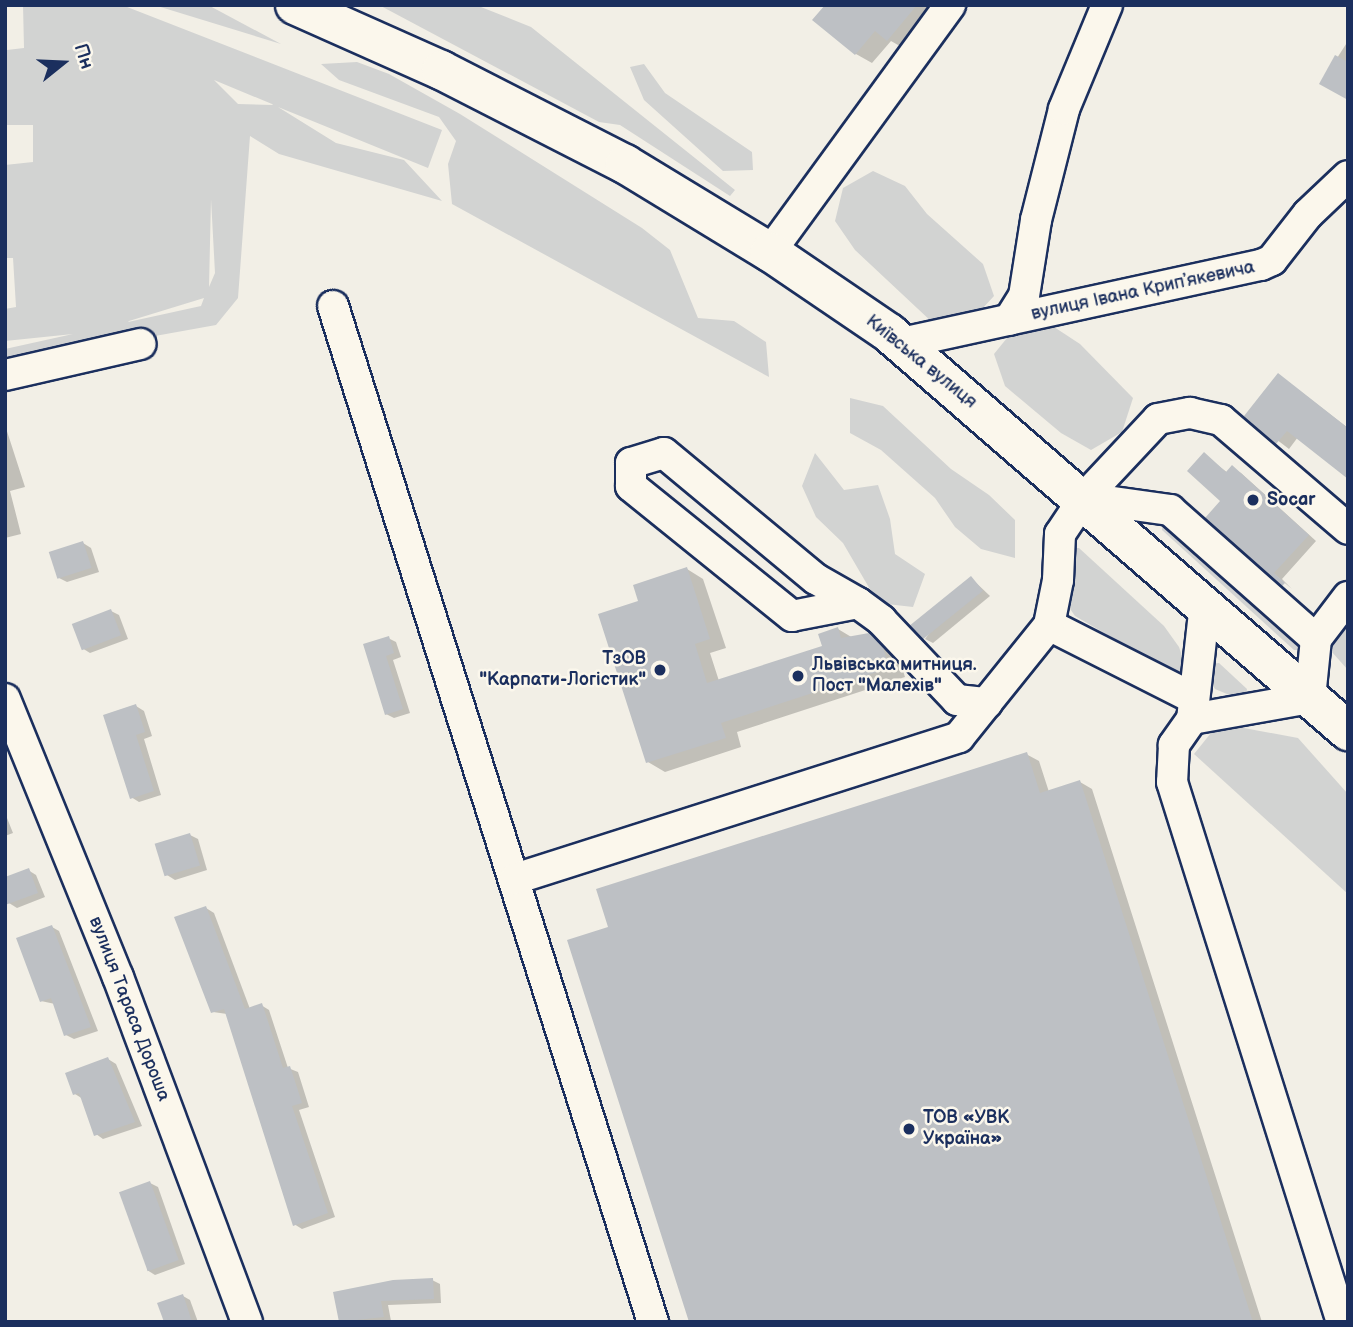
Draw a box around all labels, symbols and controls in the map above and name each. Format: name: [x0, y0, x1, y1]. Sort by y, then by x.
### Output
north arrow: [28, 28, 98, 98]
text: Пн: [69, 41, 98, 72]
street label: вулиця Івана Крипʼякевича: [1029, 257, 1257, 325]
street label: Київська вулиця: [861, 311, 981, 413]
place label: Socar: [1267, 489, 1316, 511]
marker: Socar: [1245, 492, 1261, 508]
place label: ТзОВ "Карпати-Логістик": [479, 649, 646, 692]
place label: Львівська митниця. Пост "Малехів": [812, 655, 977, 698]
marker: ТзОВ "Карпати-Логістик": [652, 662, 668, 678]
marker: Львівська митниця. Пост "Малехів": [790, 668, 806, 684]
street label: вулиця Тараса Дороша: [84, 914, 174, 1104]
place label: ТОВ «УВК Україна»: [923, 1108, 1009, 1150]
marker: ТОВ «УВК Україна»: [901, 1121, 917, 1137]

